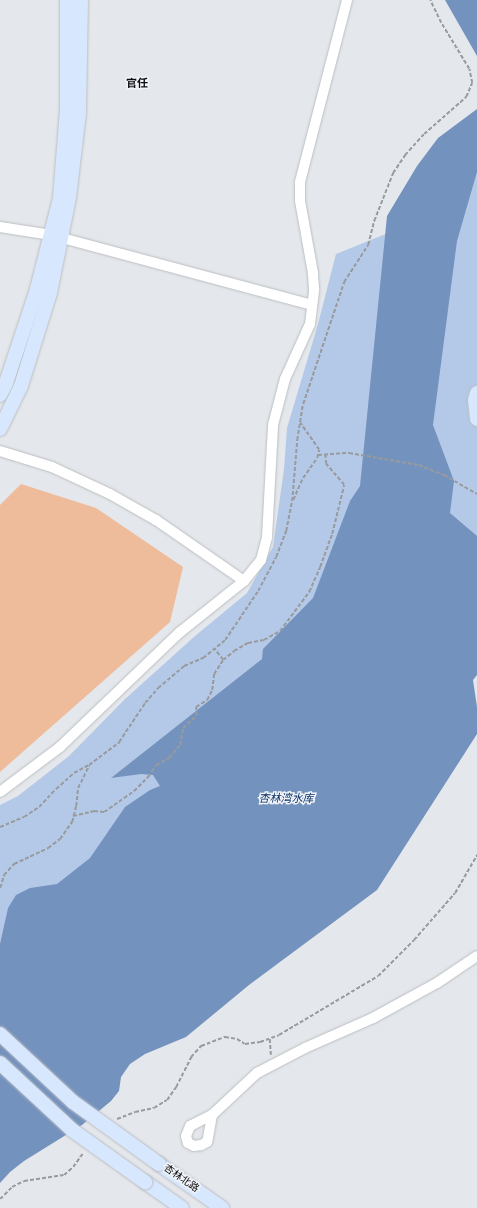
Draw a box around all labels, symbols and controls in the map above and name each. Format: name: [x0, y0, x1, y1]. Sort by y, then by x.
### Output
district label: 官任: [126, 77, 148, 91]
water label: 杏林湾水库: [259, 792, 313, 806]
street label: 杏林北路: [161, 1163, 201, 1195]

